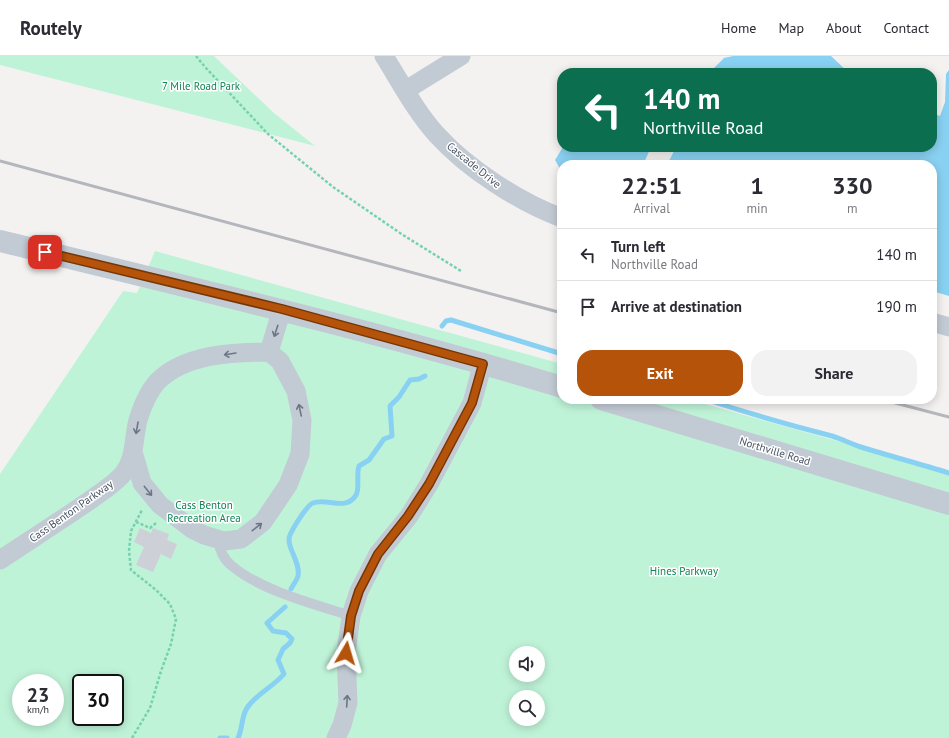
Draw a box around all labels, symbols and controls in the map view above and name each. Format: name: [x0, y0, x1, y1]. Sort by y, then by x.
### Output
text: Routely: [20, 16, 82, 40]
text: Home: [721, 19, 756, 37]
text: Map: [778, 19, 804, 37]
text: About: [826, 19, 862, 37]
text: Contact: [884, 19, 929, 37]
park label: 7 Mile Road Park: [162, 79, 241, 93]
text: 140 m: [643, 80, 720, 117]
icon: left: [577, 84, 629, 136]
text: Northville Road: [643, 116, 763, 139]
street label: Cascade Drive: [444, 139, 504, 191]
text: 22:51: [621, 170, 682, 201]
text: 1: [750, 170, 764, 201]
text: 330: [832, 170, 873, 201]
text: Arrival: [634, 200, 670, 217]
text: min: [746, 200, 768, 217]
text: m: [847, 200, 858, 217]
pin: [28, 235, 62, 269]
text: Turn left: [611, 237, 665, 256]
icon: arrive: [34, 241, 56, 263]
icon: left: [577, 244, 599, 266]
text: 140 m: [876, 245, 917, 264]
text: Northville Road: [611, 256, 698, 273]
icon: arrive: [577, 296, 599, 318]
text: Arrive at destination: [611, 297, 742, 316]
text: 190 m: [876, 297, 917, 316]
one-way arrow: [272, 324, 279, 337]
one-way arrow: [224, 350, 237, 358]
button: Exit: [577, 350, 743, 396]
button: Share: [751, 350, 917, 396]
one-way arrow: [295, 404, 303, 417]
one-way arrow: [133, 421, 141, 434]
street label: Northville Road: [738, 434, 812, 468]
street label: Cass Benton Parkway: [26, 476, 116, 545]
one-way arrow: [144, 485, 152, 496]
park label: Cass Benton Recreation Area: [167, 498, 241, 525]
one-way arrow: [251, 523, 262, 531]
park label: Hines Parkway: [650, 564, 719, 578]
position arrow: [325, 632, 367, 674]
map controls: [509, 646, 545, 726]
button: sound: [509, 646, 545, 682]
speed limit sign: 30: [72, 674, 124, 726]
text: 23: [27, 682, 49, 708]
button: search: [509, 690, 545, 726]
one-way arrow: [344, 695, 351, 708]
text: km/h: [27, 703, 49, 716]

